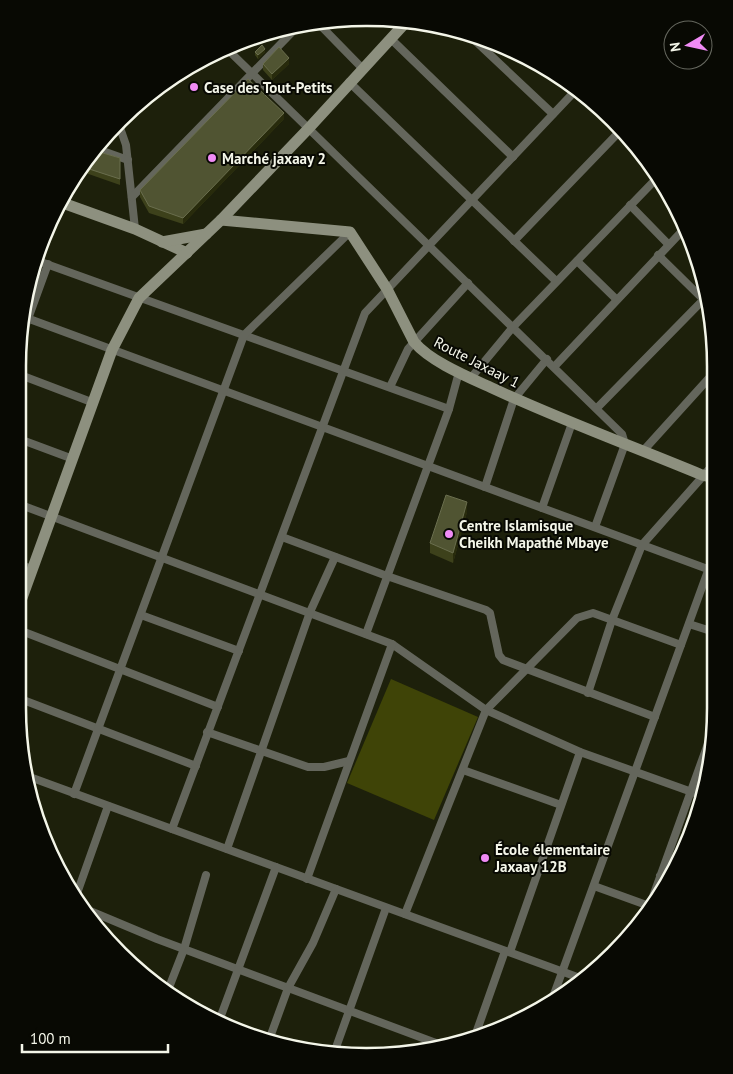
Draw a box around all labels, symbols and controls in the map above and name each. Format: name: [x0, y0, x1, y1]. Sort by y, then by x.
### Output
north arrow: [663, 20, 713, 70]
text: N: [666, 41, 685, 53]
place label: Case des Tout-Petits: [204, 78, 332, 97]
marker: Case des Tout-Petits: [188, 81, 200, 93]
place label: Marché jaxaay 2: [222, 149, 326, 168]
marker: Marché jaxaay 2: [206, 152, 218, 164]
street label: Route Jaxaay 1: [431, 332, 523, 392]
place label: Centre Islamisque Cheikh Mapathé Mbaye: [459, 516, 609, 552]
marker: Centre Islamisque Cheikh Mapathé Mbaye: [443, 528, 455, 540]
place label: École élementaire Jaxaay 12B: [494, 840, 610, 876]
marker: École élementaire Jaxaay 12B: [479, 852, 491, 864]
scale bar: [22, 1022, 169, 1054]
text: 100 m: [30, 1029, 71, 1048]

